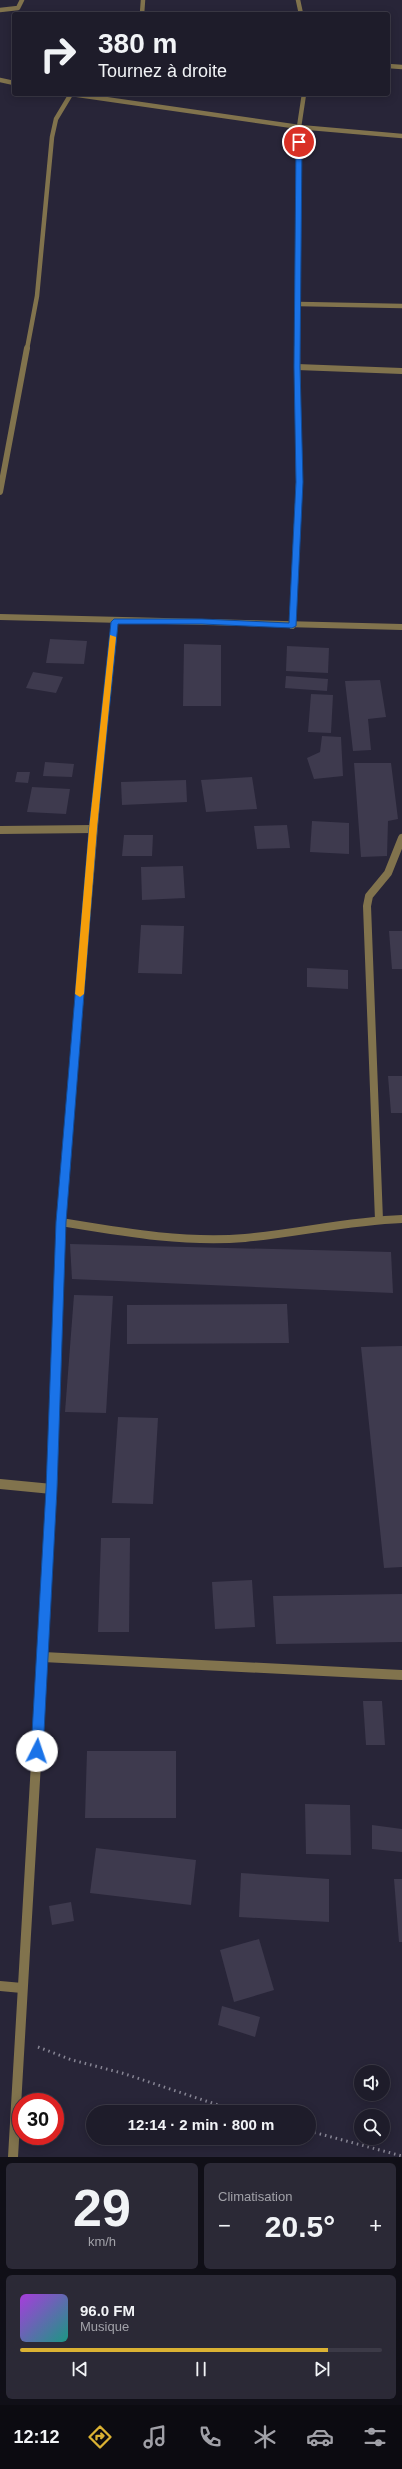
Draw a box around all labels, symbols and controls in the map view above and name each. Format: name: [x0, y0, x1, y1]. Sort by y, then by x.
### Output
icon: right: [32, 28, 84, 80]
text: 380 m: [98, 28, 177, 59]
text: Tournez à droite: [98, 61, 227, 81]
pin: [282, 125, 316, 159]
icon: arrive: [288, 131, 310, 153]
position arrow: [16, 1730, 58, 1772]
map controls: [354, 2065, 390, 2145]
button: sound: [354, 2065, 390, 2101]
speed limit sign: 30: [12, 2093, 64, 2145]
button: search: [354, 2109, 390, 2145]
text: 12:14 · 2 min · 800 m: [128, 2116, 274, 2133]
text: 29: [73, 2179, 131, 2237]
text: Climatisation: [218, 2189, 292, 2204]
text: 20.5°: [265, 2210, 335, 2243]
text: −: [218, 2213, 231, 2238]
text: +: [369, 2213, 382, 2238]
text: km/h: [88, 2234, 116, 2249]
text: 96.0 FM: [80, 2302, 135, 2319]
text: Musique: [80, 2319, 129, 2334]
icon: previous: [69, 2358, 91, 2380]
icon: pause: [190, 2358, 212, 2380]
icon: next: [311, 2358, 333, 2380]
icon: directions: [86, 2423, 114, 2451]
icon: music: [141, 2423, 169, 2451]
icon: phone: [196, 2423, 224, 2451]
icon: climate: [251, 2423, 279, 2451]
icon: car: [306, 2423, 334, 2451]
icon: filters: [361, 2423, 389, 2451]
text: 12:12: [13, 2427, 59, 2447]

